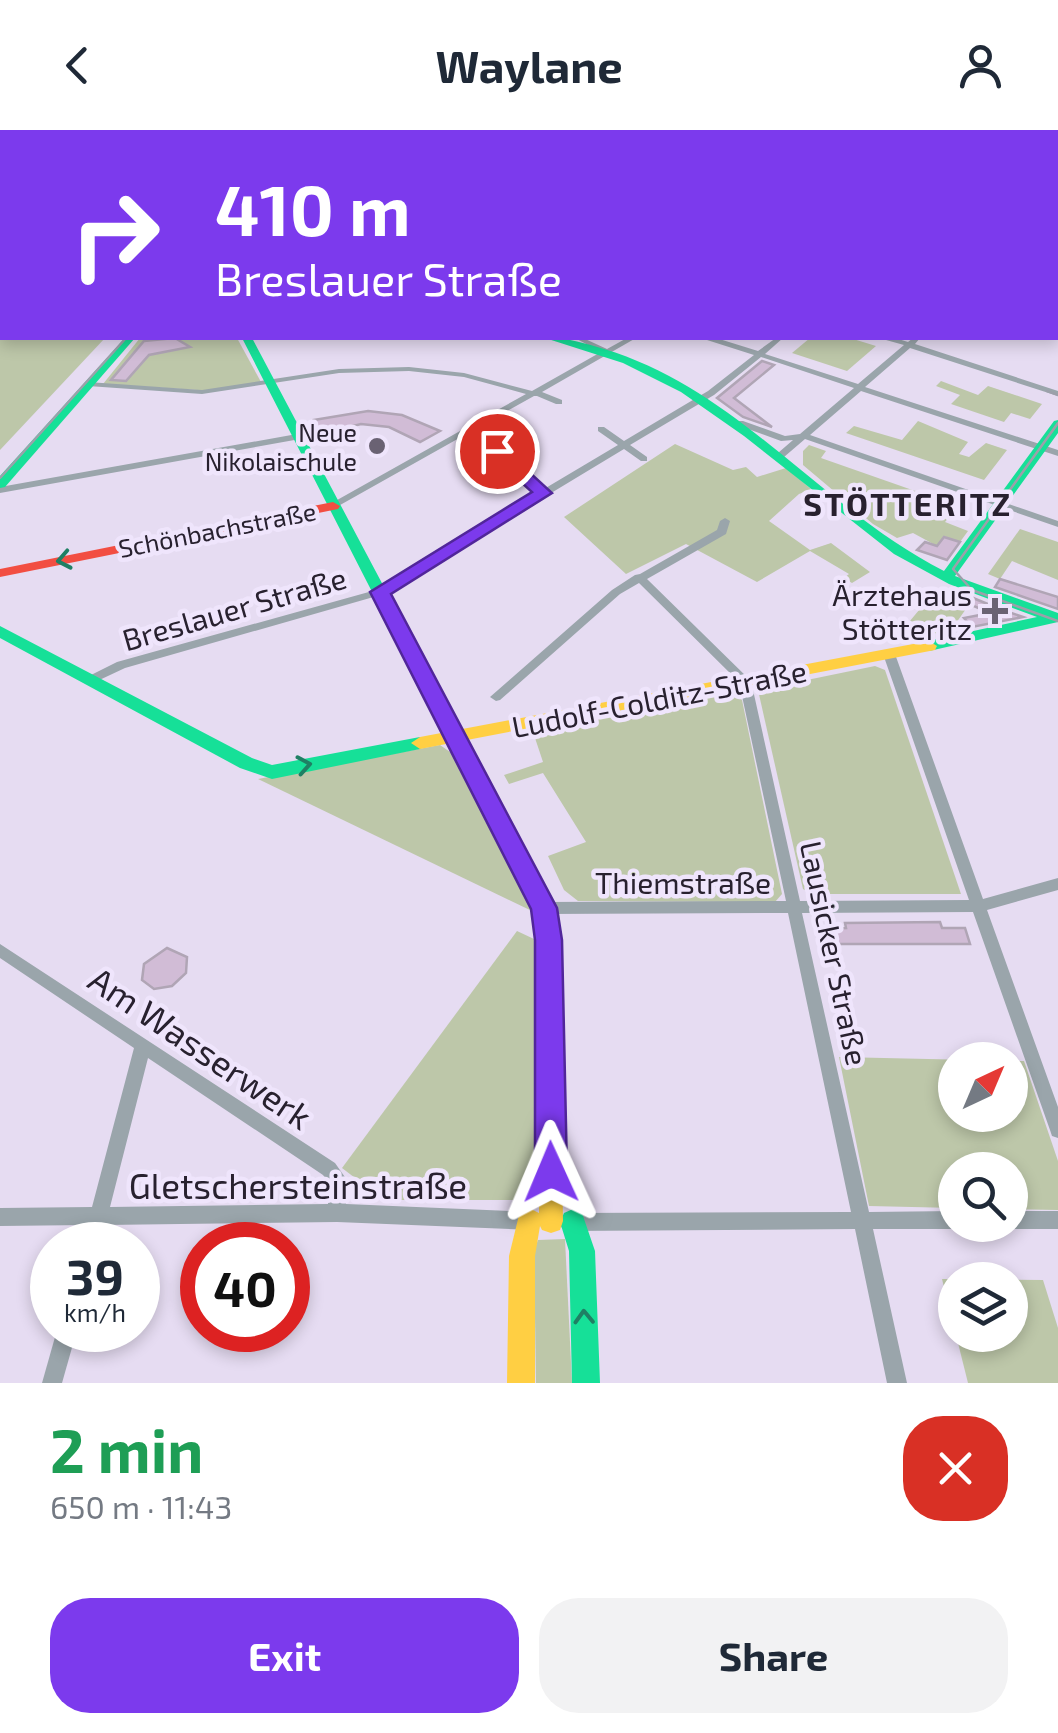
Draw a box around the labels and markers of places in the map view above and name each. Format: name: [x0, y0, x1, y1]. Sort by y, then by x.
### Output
pin: [455, 409, 540, 494]
place label: Neue Nikolaischule: [205, 417, 357, 476]
marker: Neue Nikolaischule: [366, 435, 388, 457]
place label: Ärztehaus Stötteritz: [832, 576, 972, 646]
marker: Ärztehaus Stötteritz: [982, 598, 1008, 624]

